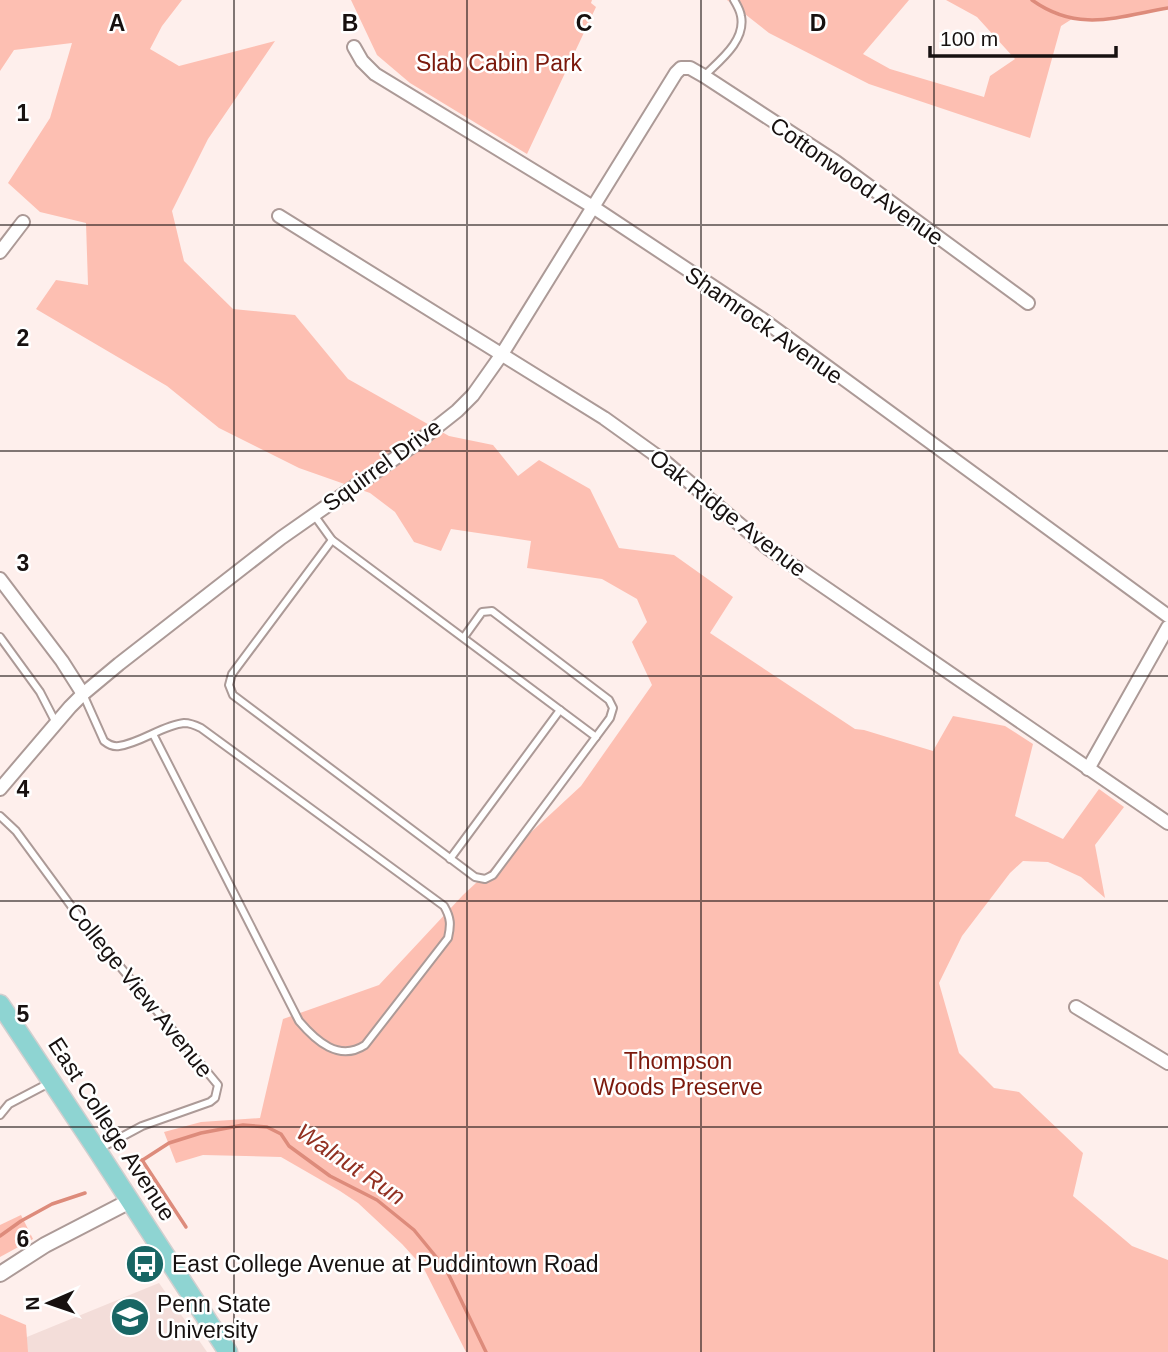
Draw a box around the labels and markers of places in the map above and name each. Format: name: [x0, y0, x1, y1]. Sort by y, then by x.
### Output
bus stop icon: East College Avenue at Puddintown Road: [124, 1243, 166, 1285]
place label: East College Avenue at Puddintown Road: [172, 1251, 599, 1277]
place label: Penn State University: [157, 1291, 271, 1343]
school or university icon: Penn State University: [109, 1296, 151, 1338]

